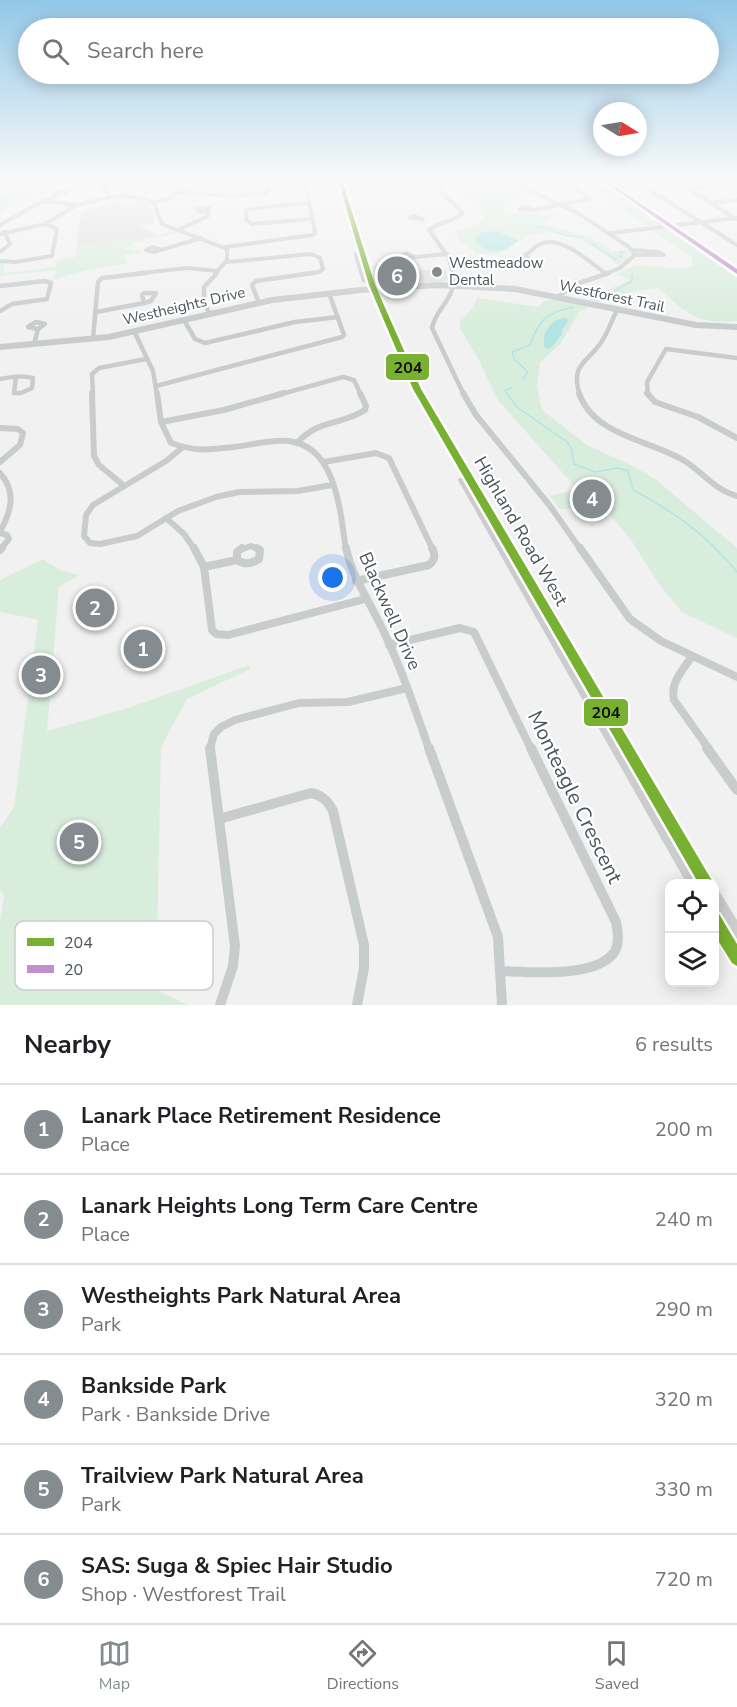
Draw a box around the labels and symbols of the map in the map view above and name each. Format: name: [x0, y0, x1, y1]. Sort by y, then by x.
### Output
north arrow: [593, 102, 647, 156]
place label: Westmeadow Dental: [449, 253, 544, 290]
pin: 6: [378, 254, 416, 298]
marker: Westmeadow Dental: [430, 265, 444, 279]
street label: Westforest Trail: [557, 275, 667, 317]
street label: Westheights Drive: [121, 282, 247, 330]
line badge: 204: [385, 353, 430, 381]
text: 204: [394, 357, 423, 379]
street label: Highland Road West: [468, 452, 574, 611]
pin: 4: [572, 476, 612, 522]
street label: Blackwell Drive: [353, 548, 427, 674]
your location: [318, 563, 347, 592]
pin: 2: [76, 586, 115, 630]
pin: 1: [124, 626, 162, 672]
pin: 3: [22, 652, 60, 698]
line badge: 204: [583, 698, 629, 727]
text: 204: [592, 702, 621, 724]
street label: Monteagle Crescent: [521, 706, 629, 889]
pin: 5: [60, 820, 98, 864]
legend: [15, 921, 213, 990]
text: 204: [64, 932, 93, 954]
text: 20: [64, 959, 83, 981]

